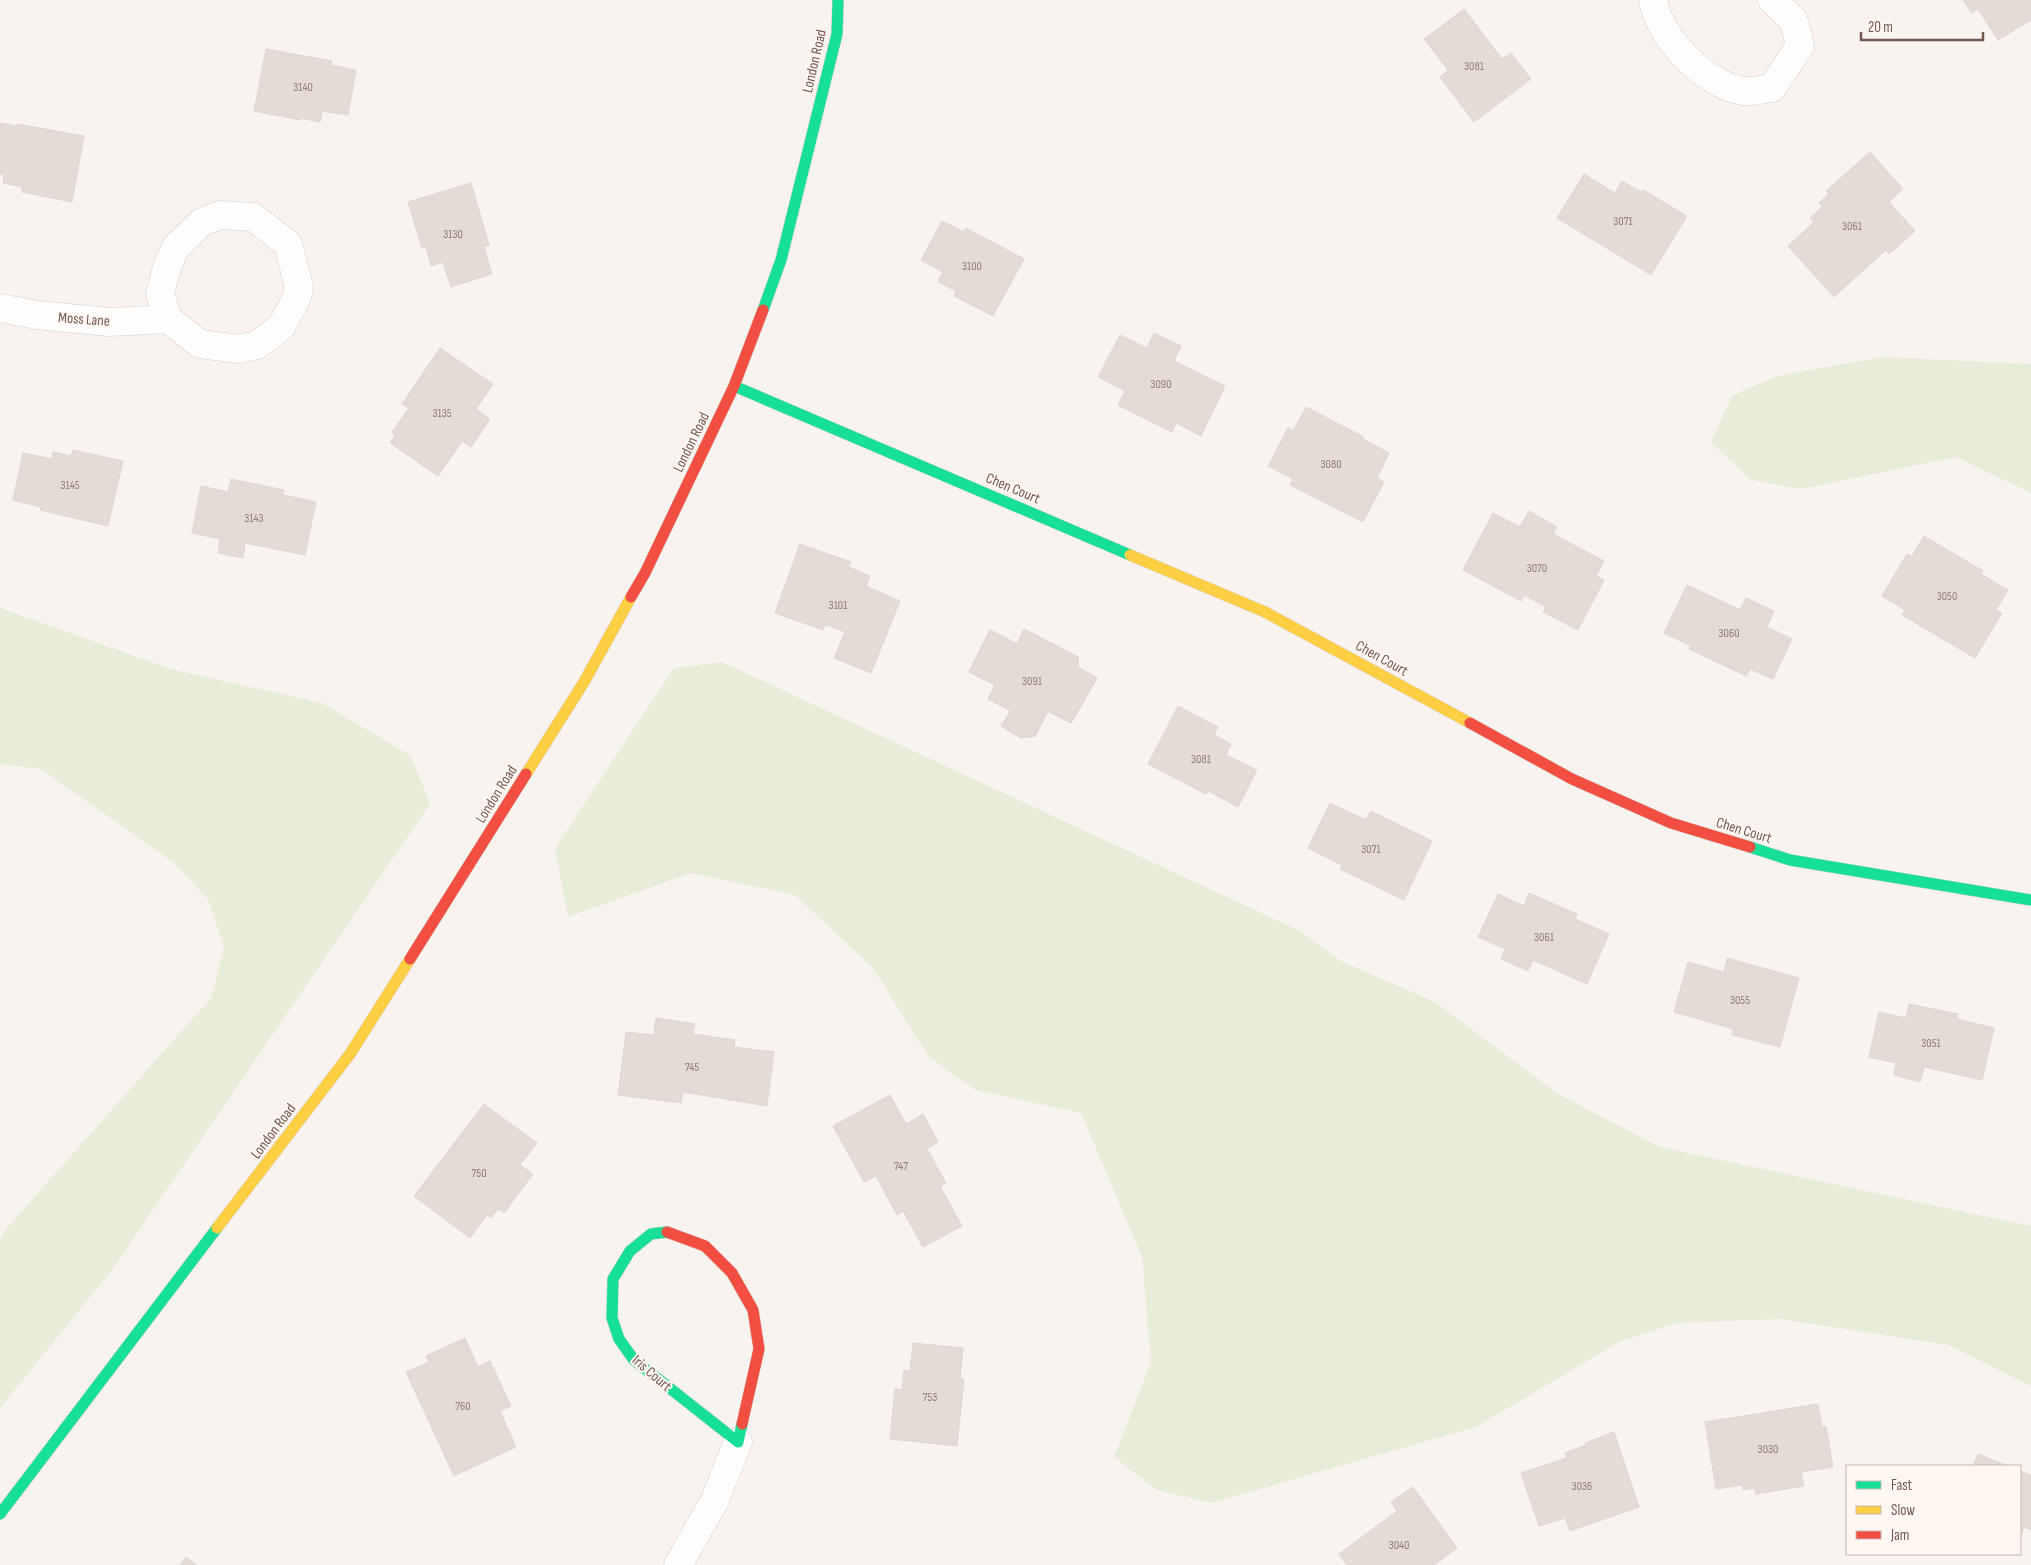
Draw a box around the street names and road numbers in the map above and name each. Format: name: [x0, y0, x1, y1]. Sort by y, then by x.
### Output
street label: London Road: [798, 28, 831, 95]
street label: Moss Lane: [57, 308, 111, 331]
street label: London Road: [669, 409, 714, 475]
street label: Chen Court: [983, 469, 1043, 509]
street label: Chen Court: [1352, 636, 1412, 681]
street label: London Road: [471, 762, 522, 827]
street label: Chen Court: [1714, 813, 1774, 848]
street label: London Road: [246, 1100, 300, 1163]
street label: Iris Court: [628, 1351, 676, 1396]

